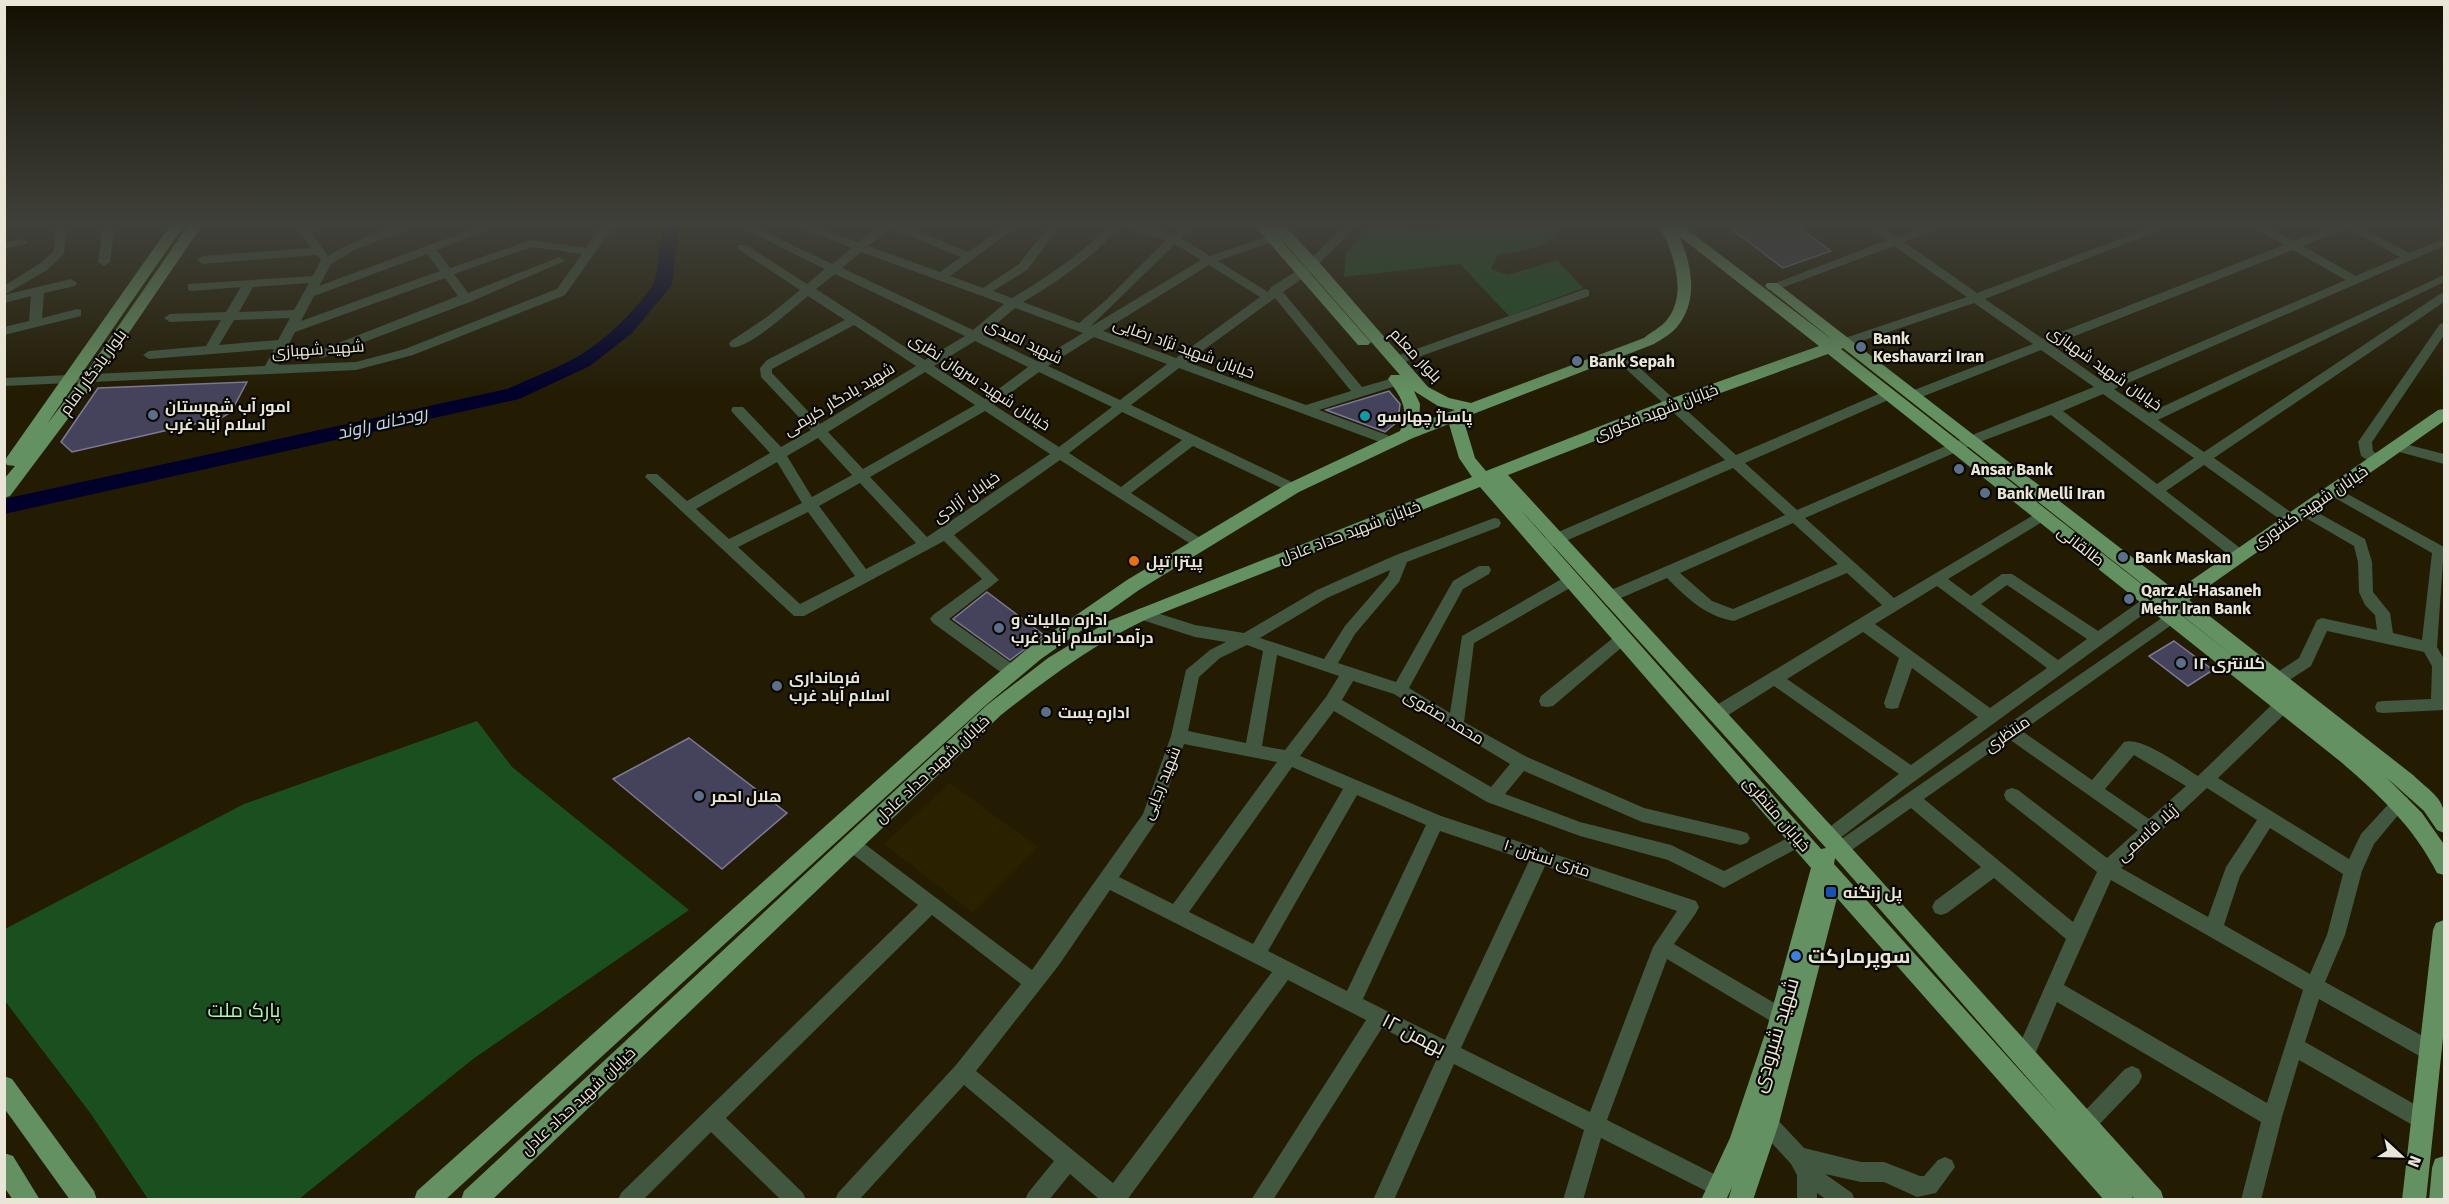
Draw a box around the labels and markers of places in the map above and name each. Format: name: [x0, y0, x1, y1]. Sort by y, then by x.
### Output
place label: Bank Keshavarzi Iran: [1873, 329, 1984, 366]
marker: Bank Keshavarzi Iran: [1854, 340, 1868, 354]
place label: Bank Sepah: [1589, 352, 1675, 371]
marker: Bank Sepah: [1570, 354, 1584, 368]
place label: امور آب شهرستان اسلام آباد غرب: [165, 397, 291, 436]
place label: پاساژ چهارسو: [1377, 407, 1473, 428]
marker: امور آب شهرستان اسلام آباد غرب: [146, 408, 160, 422]
marker: پاساژ چهارسو: [1358, 409, 1372, 423]
place label: Ansar Bank: [1970, 460, 2053, 479]
marker: Ansar Bank: [1952, 462, 1966, 476]
place label: Bank Melli Iran: [1997, 484, 2105, 503]
marker: Bank Melli Iran: [1978, 486, 1992, 500]
place label: Bank Maskan: [2135, 548, 2231, 567]
marker: Bank Maskan: [2116, 550, 2130, 564]
place label: پیتزا تپل: [1146, 552, 1203, 573]
marker: پیتزا تپل: [1127, 554, 1141, 568]
place label: Qarz Al-Hasaneh Mehr Iran Bank: [2141, 581, 2261, 618]
marker: Qarz Al-Hasaneh Mehr Iran Bank: [2122, 592, 2136, 606]
place label: اداره مالیات و درآمد اسلام آباد غرب: [1011, 610, 1153, 649]
marker: اداره مالیات و درآمد اسلام آباد غرب: [992, 621, 1006, 635]
place label: کلانتری ۱۲: [2193, 654, 2265, 673]
marker: کلانتری ۱۲: [2174, 656, 2188, 670]
place label: فرمانداری اسلام آباد غرب: [789, 668, 890, 707]
marker: فرمانداری اسلام آباد غرب: [770, 679, 784, 693]
place label: اداره پست: [1058, 703, 1130, 724]
marker: اداره پست: [1039, 705, 1053, 719]
place label: هلال احمر: [710, 787, 782, 806]
marker: هلال احمر: [692, 789, 706, 803]
place label: پل زنگنه: [1843, 883, 1902, 904]
marker: پل زنگنه: [1824, 885, 1838, 899]
place label: سوپرمارکت: [1808, 944, 1910, 970]
marker: سوپرمارکت: [1789, 949, 1803, 963]

